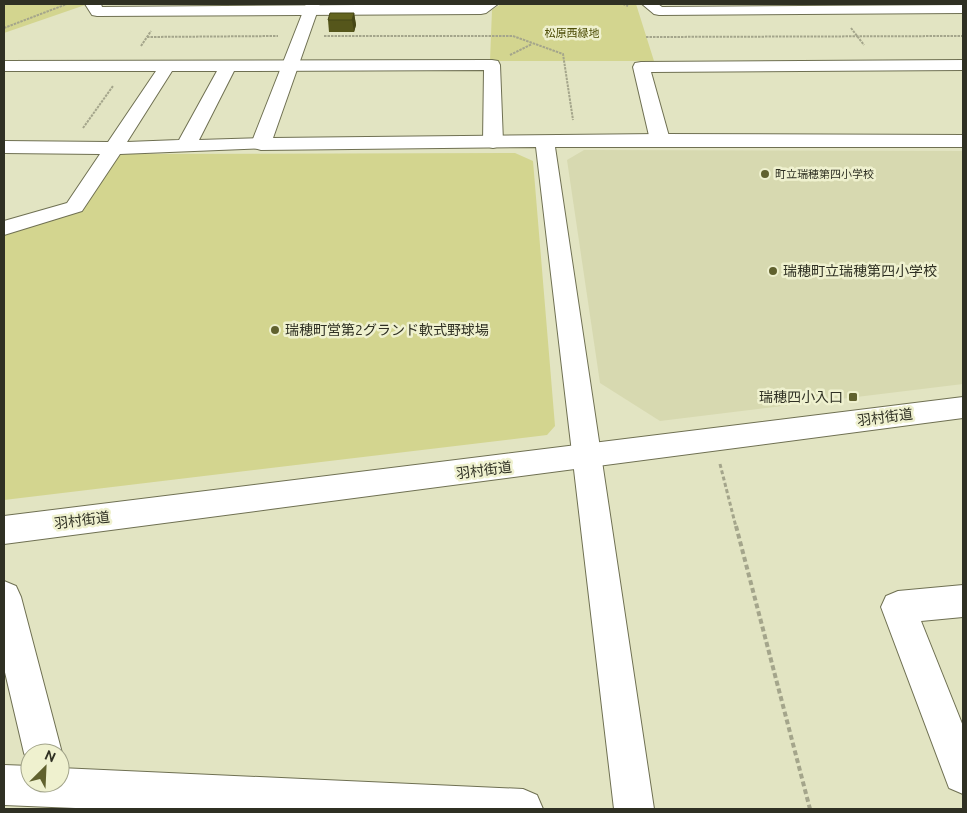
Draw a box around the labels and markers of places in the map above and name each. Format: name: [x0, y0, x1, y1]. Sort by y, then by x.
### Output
marker: 町立瑞穂第四小学校: [759, 168, 771, 180]
place label: 町立瑞穂第四小学校: [775, 168, 874, 180]
place label: 瑞穂町立瑞穂第四小学校: [783, 263, 937, 279]
marker: 瑞穂町立瑞穂第四小学校: [767, 265, 779, 277]
place label: 瑞穂町営第2グランド軟式野球場: [285, 322, 489, 338]
marker: 瑞穂町営第2グランド軟式野球場: [269, 324, 281, 336]
place label: 瑞穂四小入口: [759, 389, 843, 405]
marker: 瑞穂四小入口: [847, 391, 859, 403]

